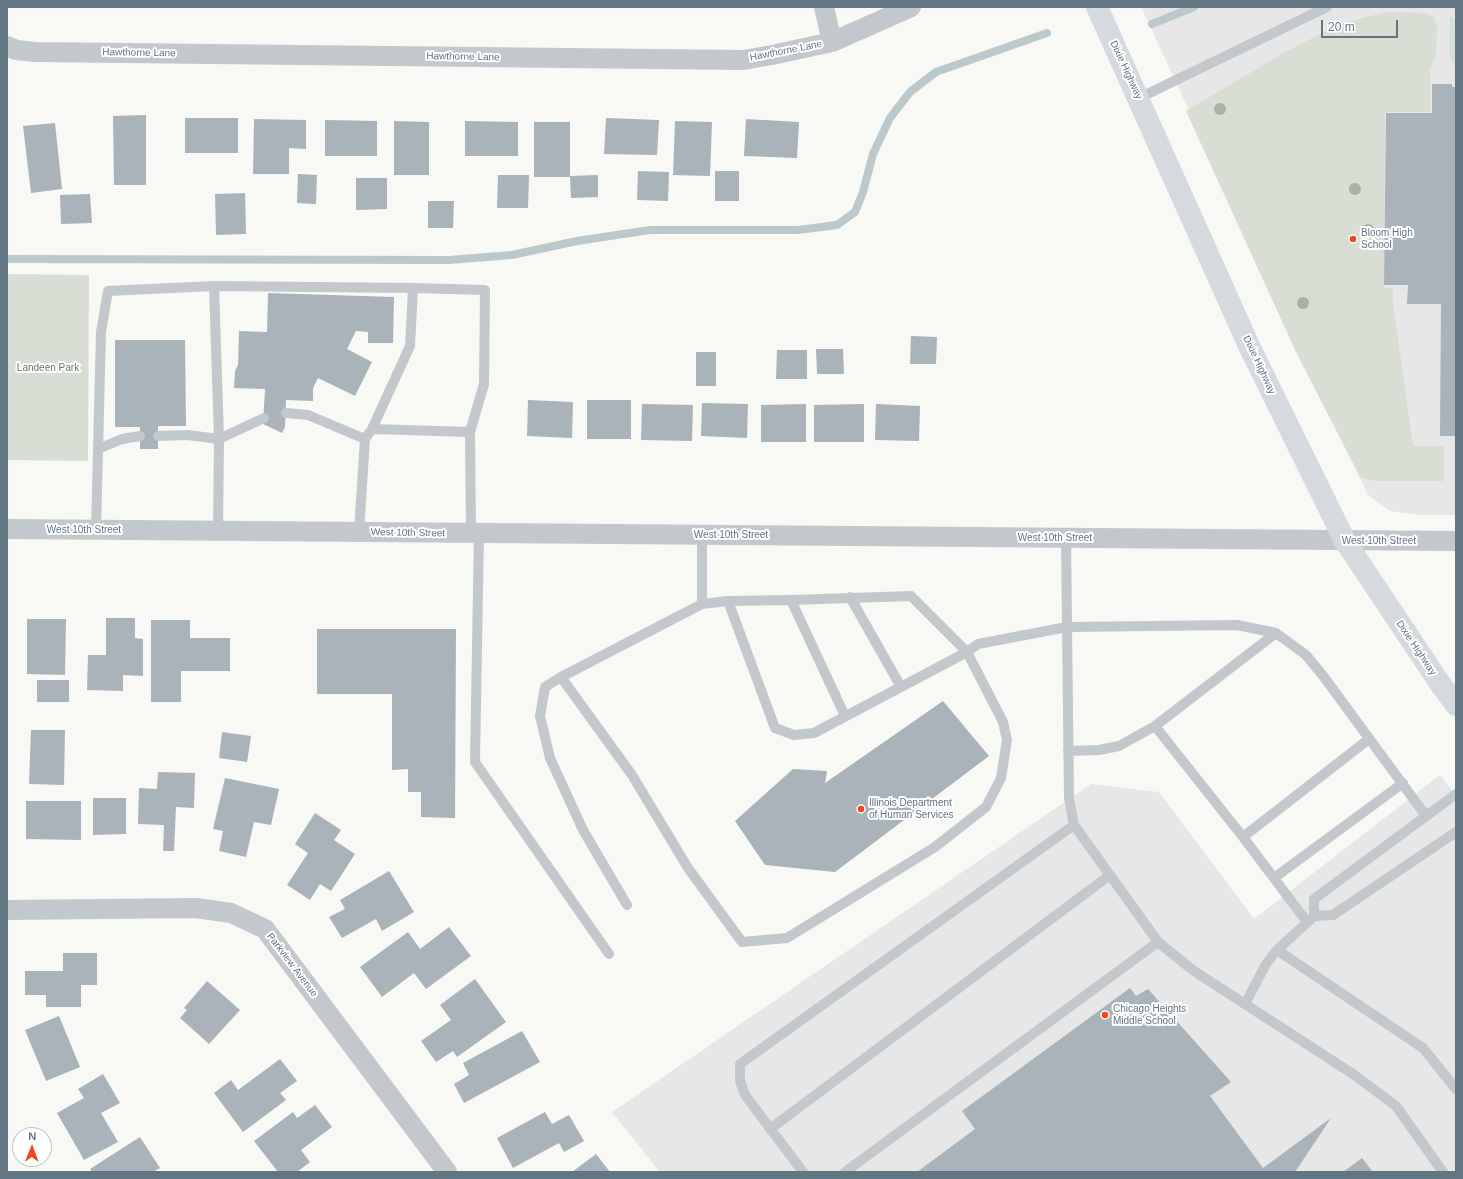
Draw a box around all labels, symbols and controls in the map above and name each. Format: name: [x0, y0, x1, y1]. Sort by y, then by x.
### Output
scale bar: [1323, 12, 1400, 38]
text: 20 m: [1328, 20, 1355, 34]
street label: Hawthorne Lane: [749, 38, 823, 64]
street label: Dixie Highway: [1107, 39, 1145, 101]
street label: Hawthorne Lane: [102, 46, 176, 60]
street label: Hawthorne Lane: [426, 50, 500, 64]
place label: Bloom High School: [1361, 227, 1413, 250]
marker: Bloom High School: [1348, 234, 1358, 244]
street label: Dixie Highway: [1240, 334, 1278, 396]
park label: Landeen Park: [17, 362, 79, 374]
street label: West 10th Street: [47, 524, 121, 536]
street label: West 10th Street: [371, 526, 445, 540]
street label: West 10th Street: [694, 529, 768, 541]
street label: West 10th Street: [1018, 532, 1092, 544]
street label: West 10th Street: [1342, 535, 1416, 547]
street label: Dixie Highway: [1393, 618, 1439, 678]
place label: Illinois Department of Human Services: [869, 797, 953, 820]
marker: Illinois Department of Human Services: [856, 804, 866, 814]
street label: Parkview Avenue: [264, 931, 320, 999]
place label: Chicago Heights Middle School: [1113, 1003, 1186, 1026]
marker: Chicago Heights Middle School: [1100, 1010, 1110, 1020]
north arrow: [12, 1127, 52, 1167]
text: N: [28, 1130, 36, 1142]

